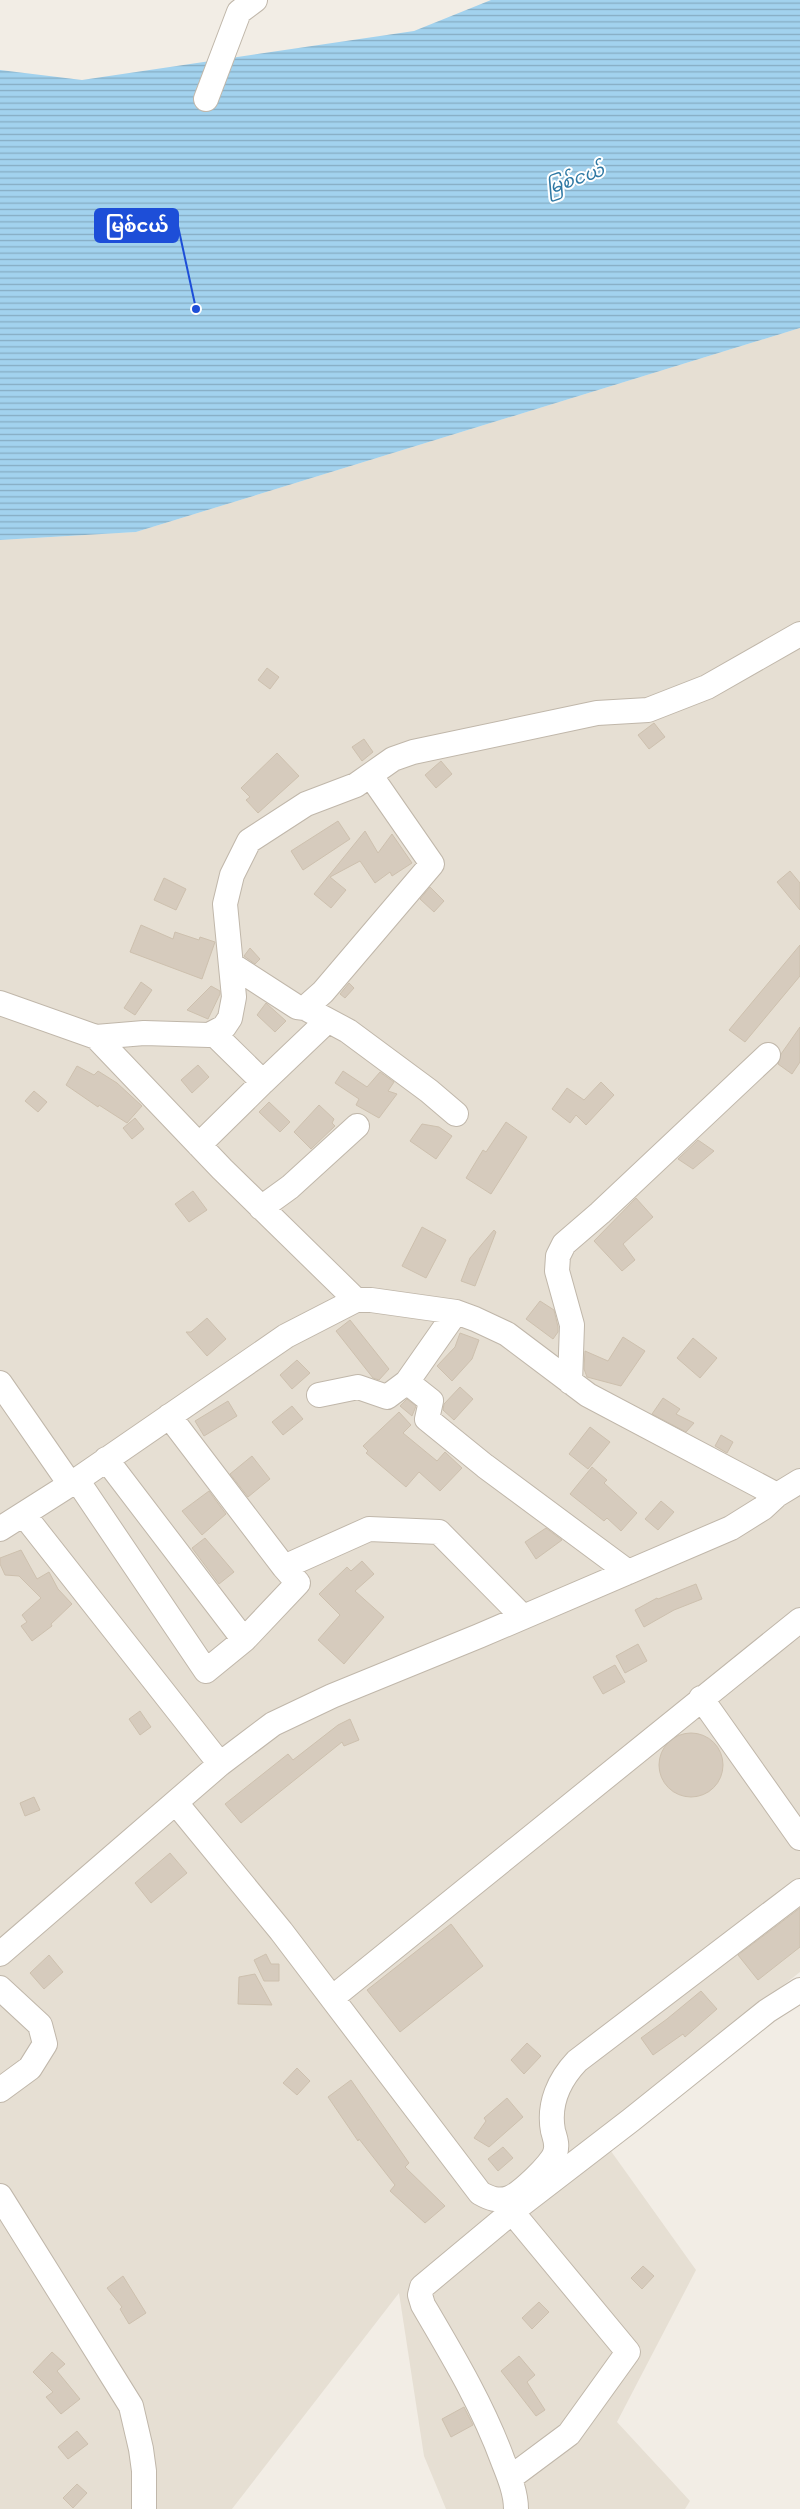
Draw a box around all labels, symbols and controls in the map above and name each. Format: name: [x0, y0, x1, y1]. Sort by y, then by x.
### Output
water label: မြစ်ငယ်: [542, 156, 610, 203]
callout: မြစ်ငယ်: [95, 209, 178, 242]
text: မြစ်ငယ်: [106, 214, 168, 240]

